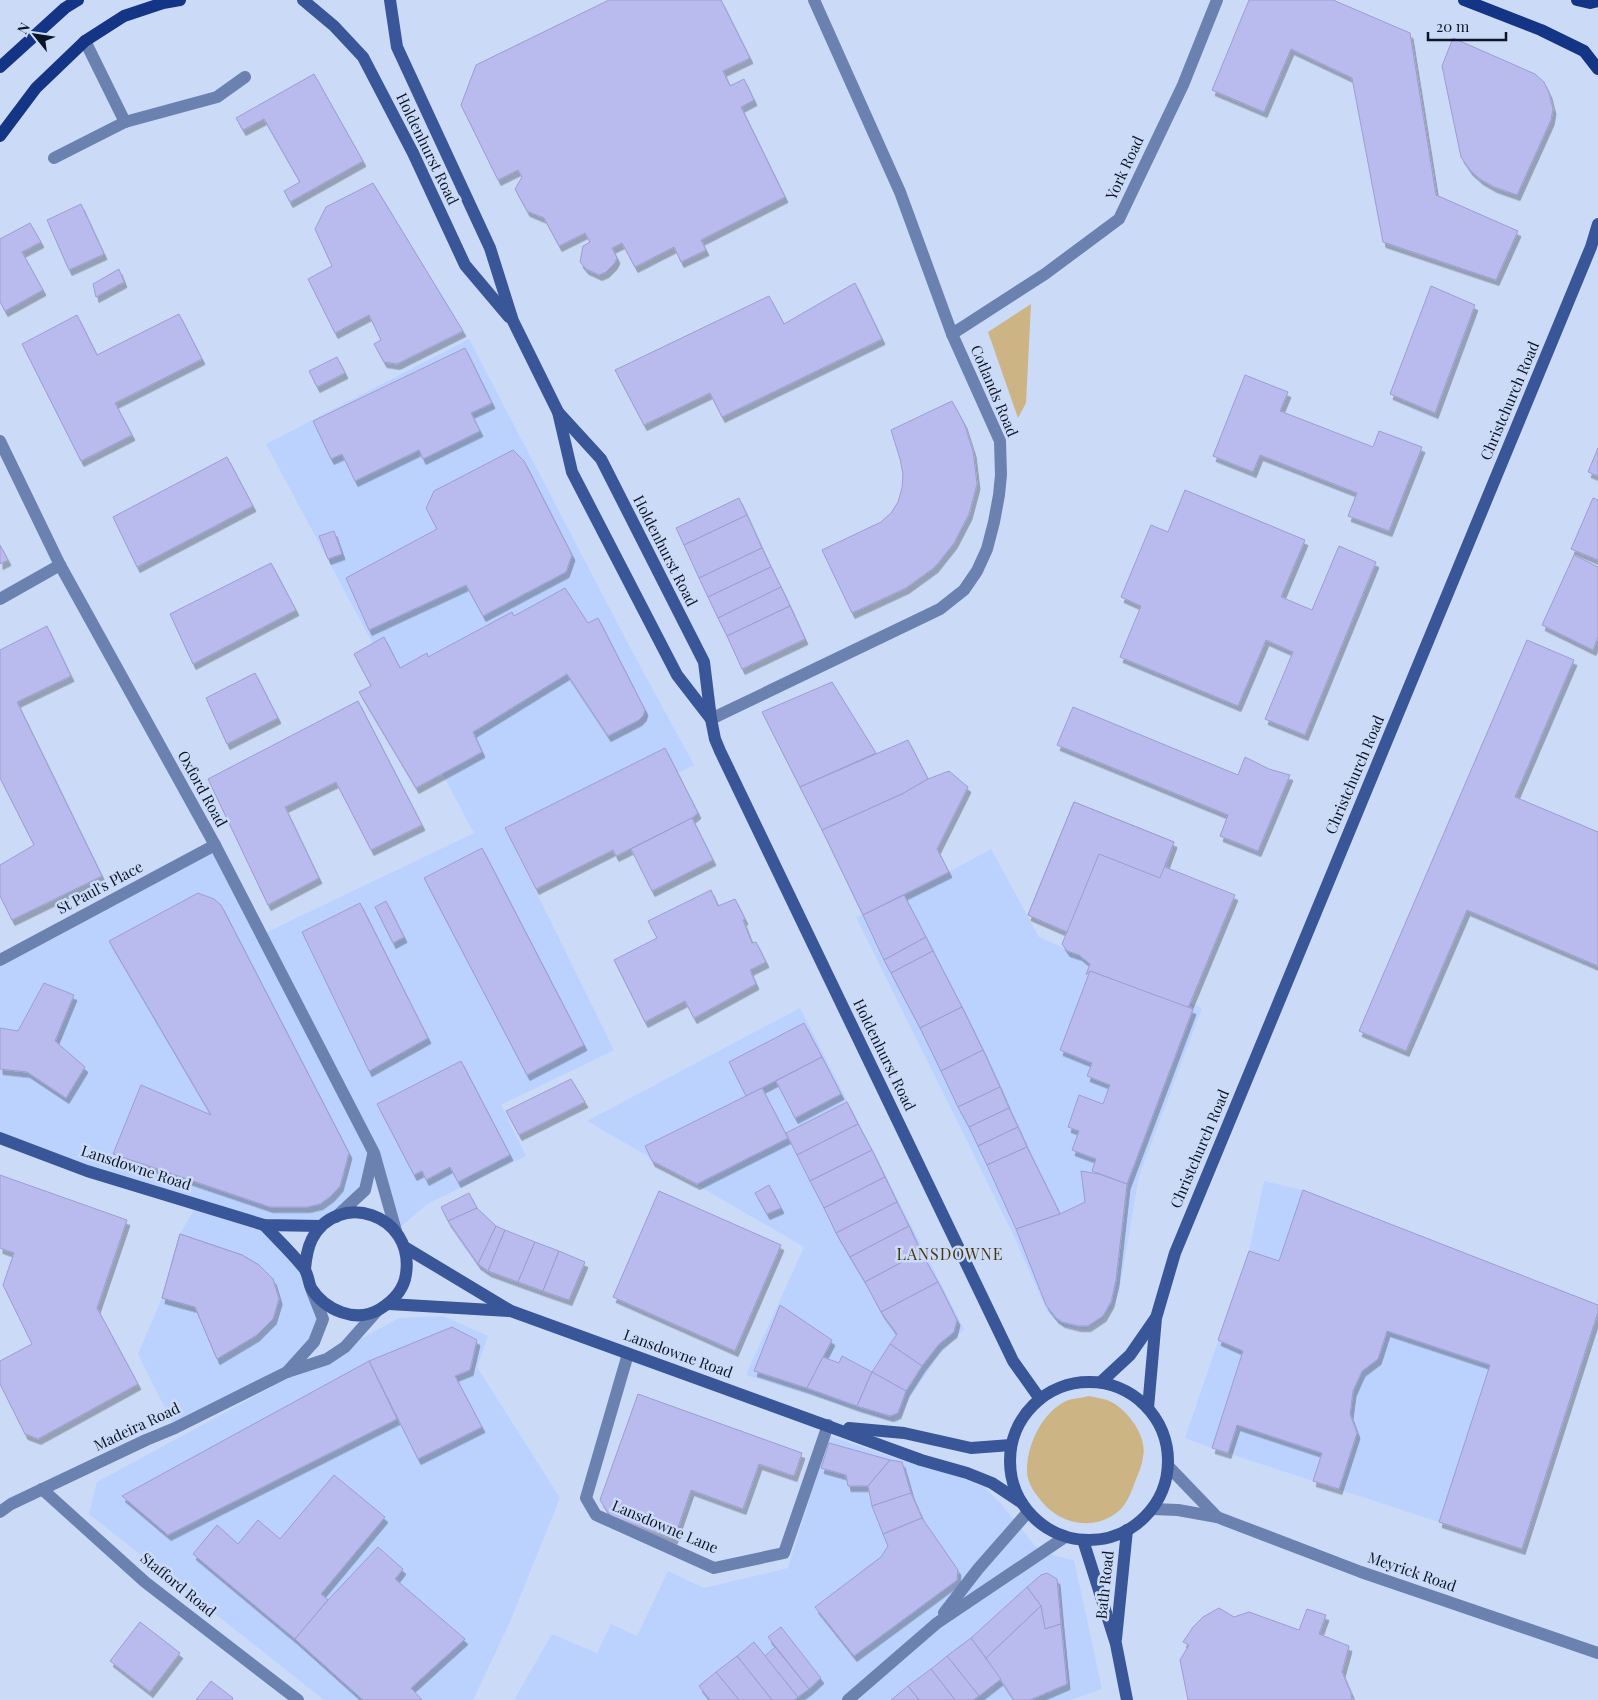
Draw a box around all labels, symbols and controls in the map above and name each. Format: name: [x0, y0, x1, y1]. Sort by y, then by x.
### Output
north arrow: [10, 10, 60, 60]
scale bar: [1428, 10, 1506, 42]
text: 20 m: [1436, 16, 1470, 36]
text: N: [13, 19, 34, 37]
street label: Holdenhurst Road: [392, 89, 464, 208]
street label: York Road: [1100, 132, 1148, 204]
street label: Christchurch Road: [1475, 338, 1543, 463]
street label: Cotlands Road: [967, 342, 1023, 440]
street label: Holdenhurst Road: [629, 491, 703, 610]
street label: Christchurch Road: [1320, 712, 1388, 837]
street label: Oxford Road: [174, 747, 232, 831]
street label: St Paul's Place: [53, 856, 146, 918]
street label: Holdenhurst Road: [849, 995, 921, 1114]
street label: Christchurch Road: [1165, 1086, 1233, 1211]
street label: Lansdowne Road: [79, 1140, 194, 1194]
district label: LANSDOWNE: [897, 1243, 1003, 1264]
street label: Lansdowne Road: [621, 1324, 736, 1382]
street label: Madeira Road: [90, 1397, 183, 1455]
street label: Lansdowne Lane: [609, 1495, 722, 1557]
street label: Meyrick Road: [1366, 1547, 1459, 1596]
street label: Stafford Road: [137, 1548, 221, 1621]
street label: Bath Road: [1090, 1549, 1118, 1620]

